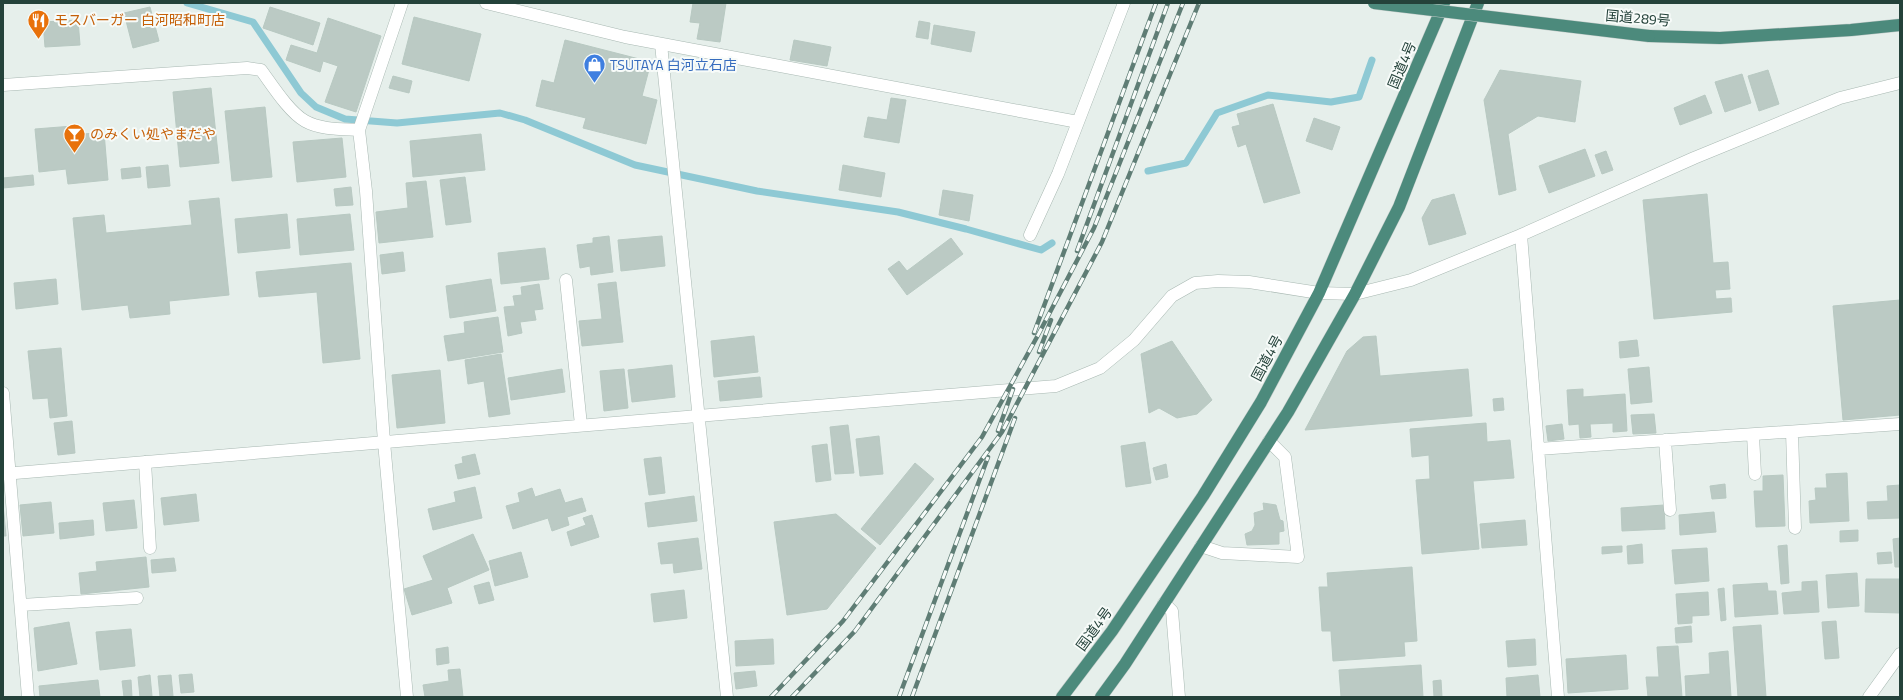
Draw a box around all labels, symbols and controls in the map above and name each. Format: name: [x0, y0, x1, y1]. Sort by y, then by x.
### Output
street label: 国道289号: [1604, 4, 1672, 31]
restaurant icon: モスバーガー 白河昭和町店: [25, 7, 51, 40]
place label: モスバーガー 白河昭和町店: [54, 9, 225, 30]
street label: 国道4号: [1382, 38, 1421, 92]
shop icon: TSUTAYA 白河立石店: [582, 52, 608, 85]
place label: TSUTAYA 白河立石店: [610, 54, 737, 75]
bar icon: のみくい処やまだや: [62, 121, 88, 154]
place label: のみくい処やまだや: [90, 123, 216, 144]
street label: 国道4号: [1246, 331, 1288, 385]
street label: 国道4号: [1070, 602, 1117, 655]

